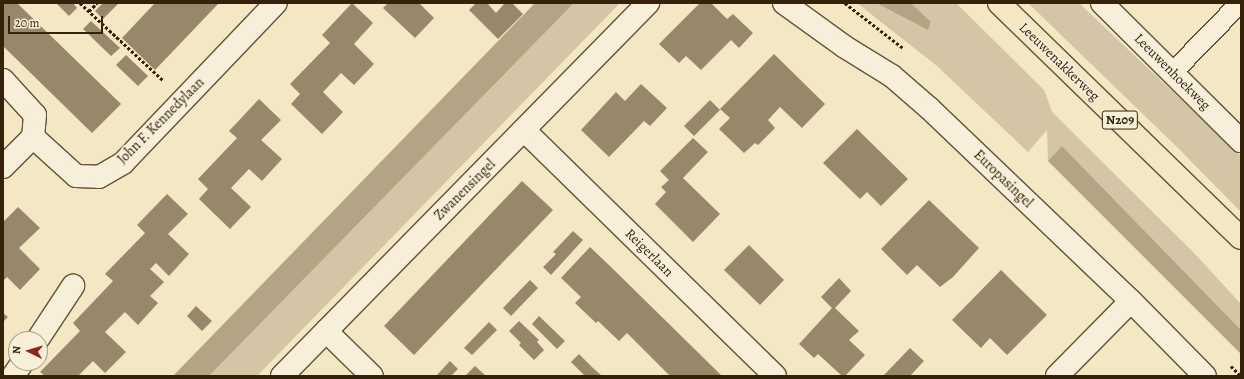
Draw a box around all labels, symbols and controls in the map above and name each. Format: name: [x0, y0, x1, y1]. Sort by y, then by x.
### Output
scale bar: [10, 8, 105, 34]
text: 20 m: [15, 15, 39, 31]
street label: Leeuwenakkerweg: [1015, 19, 1103, 105]
street label: Leeuwenhoekweg: [1130, 30, 1214, 114]
street label: John F. Kennedylaan: [114, 74, 208, 168]
road number: N209: [1101, 109, 1139, 131]
street label: Europasingel: [970, 147, 1036, 211]
street label: Zwanensingel: [431, 156, 499, 224]
street label: Reigerlaan: [621, 225, 677, 281]
north arrow: [8, 331, 48, 371]
text: N: [9, 345, 24, 355]

